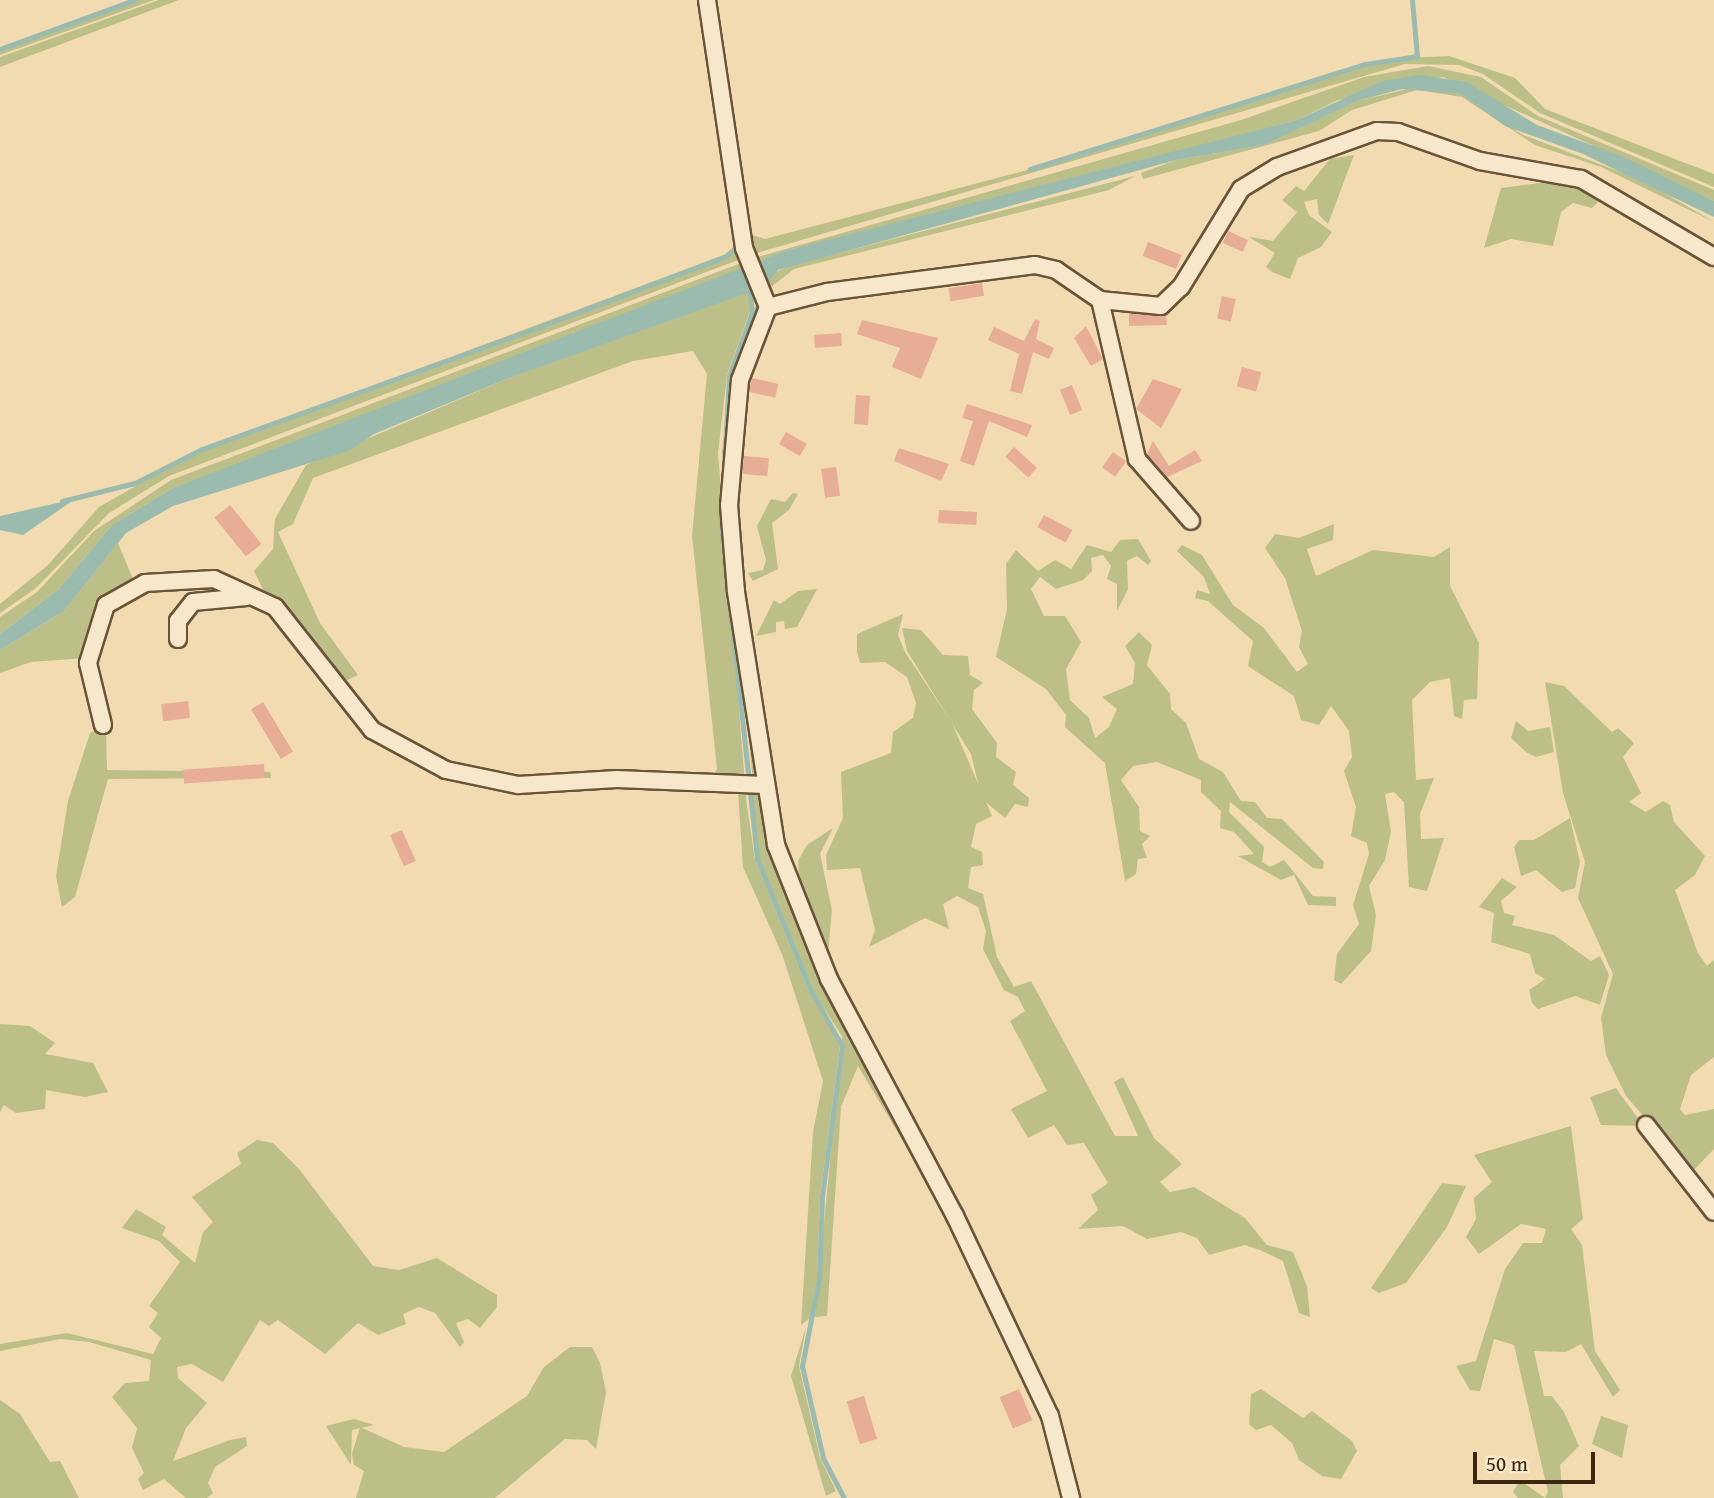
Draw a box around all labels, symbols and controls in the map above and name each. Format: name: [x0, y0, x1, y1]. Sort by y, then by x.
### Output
scale bar: [1476, 1438, 1598, 1482]
text: 50 m: [1486, 1448, 1528, 1479]

